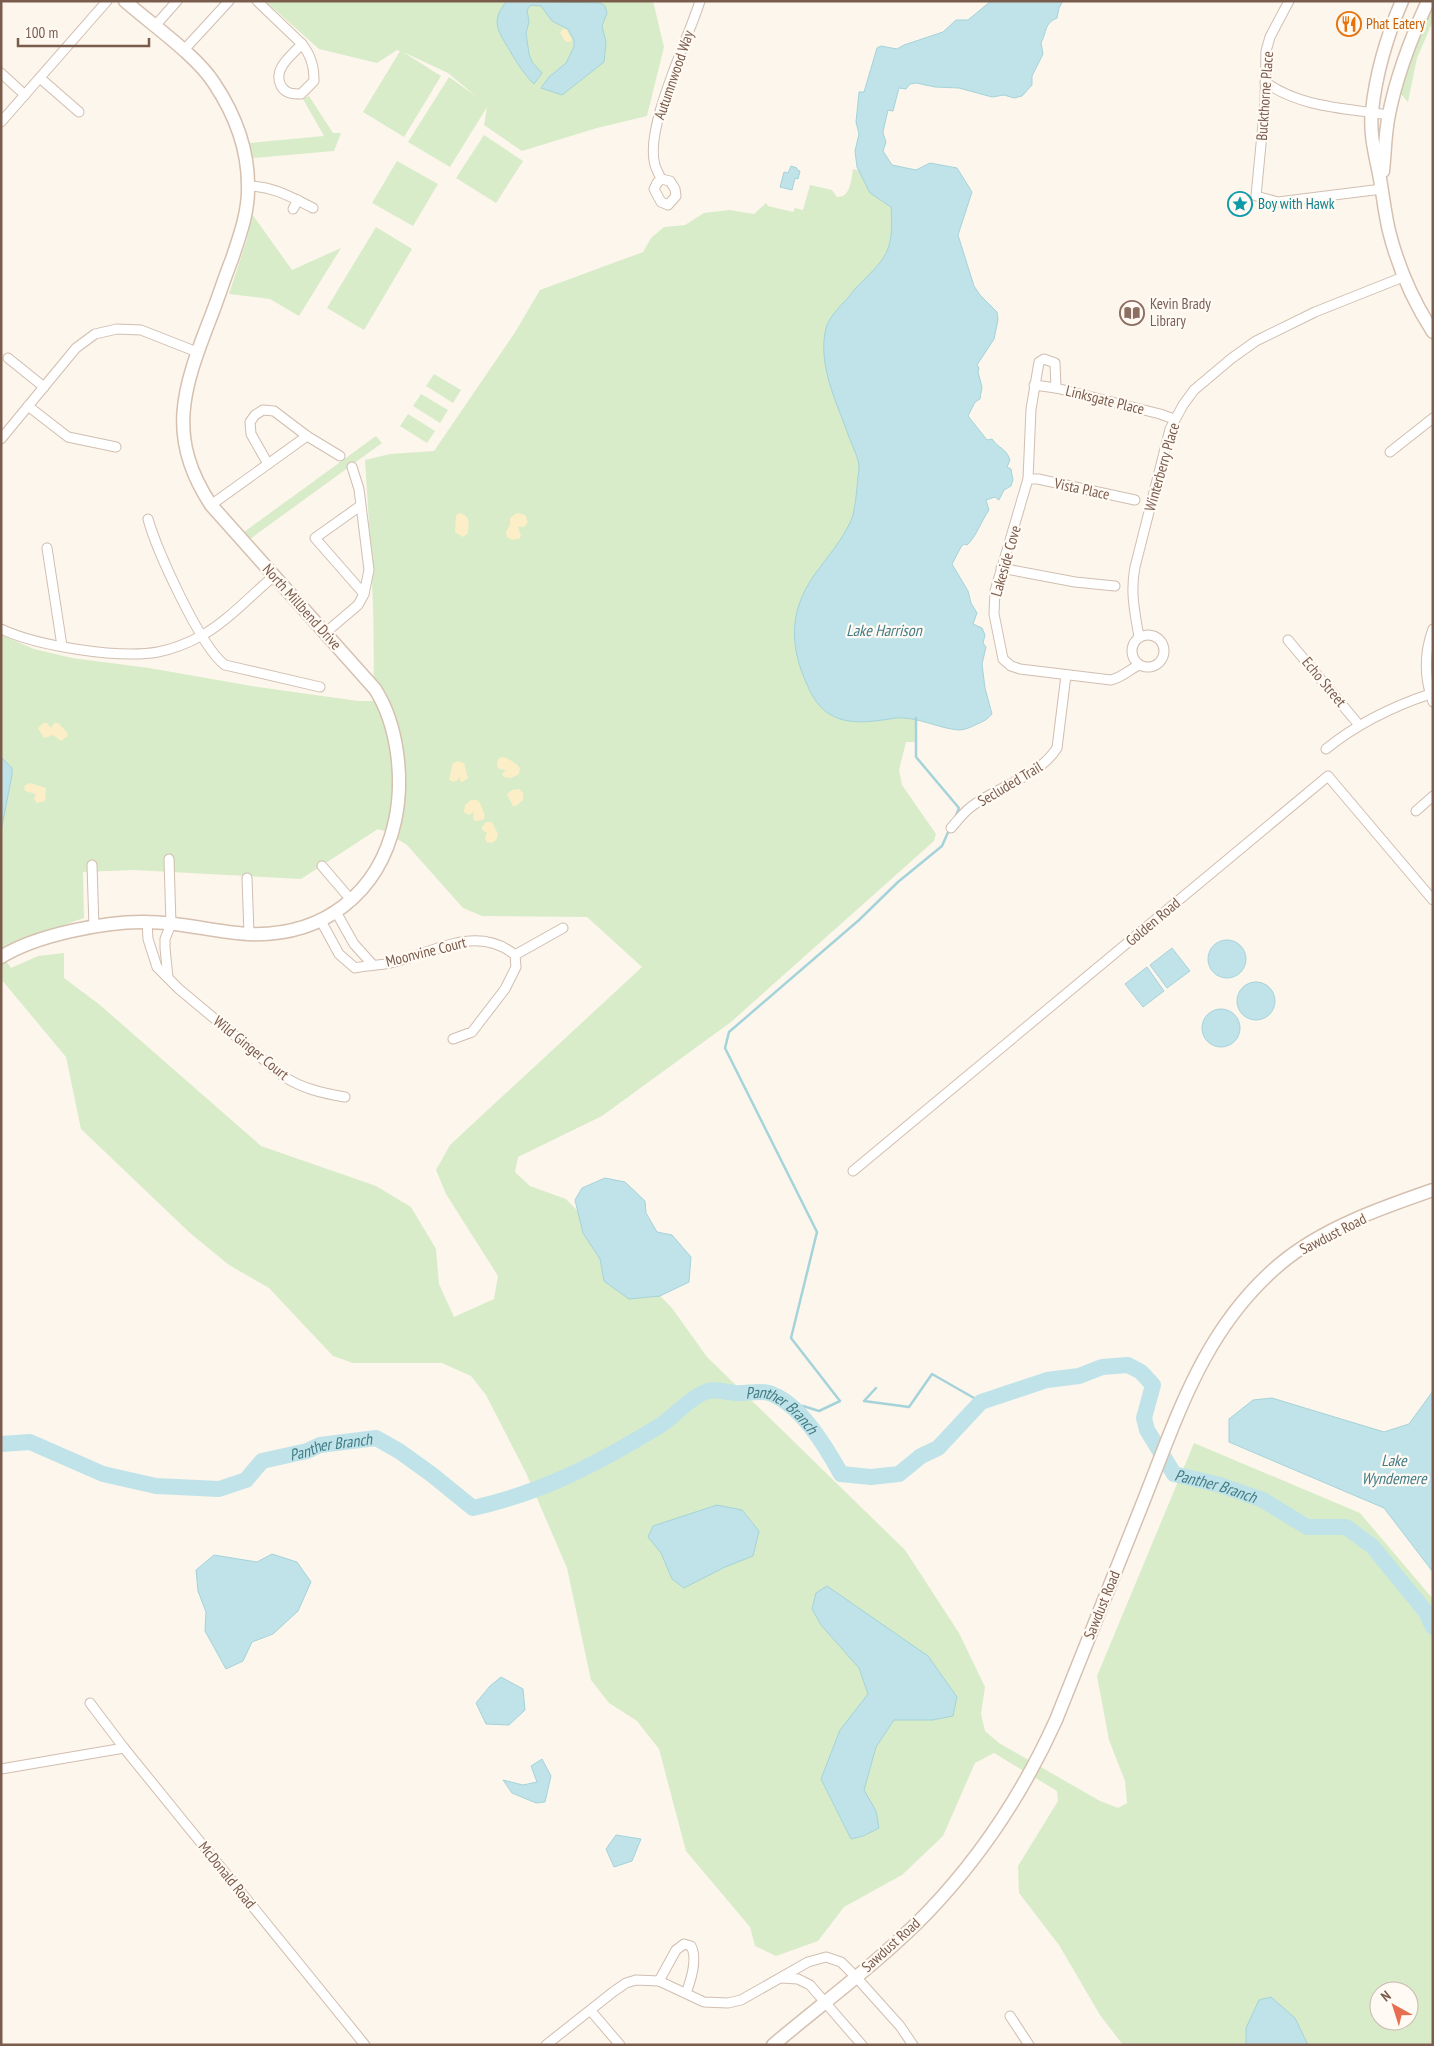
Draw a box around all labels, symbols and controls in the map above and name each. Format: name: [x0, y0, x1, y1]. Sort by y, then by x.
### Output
restaurant icon: Phat Eatery: [1336, 11, 1362, 37]
place label: Phat Eatery: [1366, 14, 1425, 33]
scale bar: [18, 15, 149, 47]
text: 100 m: [25, 23, 58, 42]
street label: Autumnwood Way: [649, 27, 698, 122]
street label: Buckthorne Place: [1252, 51, 1277, 141]
place icon: Boy with Hawk: [1227, 191, 1253, 217]
place label: Boy with Hawk: [1258, 194, 1335, 213]
place label: Kevin Brady Library: [1150, 294, 1211, 330]
library icon: Kevin Brady Library: [1119, 300, 1145, 326]
street label: Linksgate Place: [1064, 381, 1146, 418]
street label: Winterberry Place: [1140, 420, 1183, 513]
street label: Vista Place: [1052, 473, 1112, 504]
street label: Lakeside Cove: [986, 523, 1025, 599]
street label: North Millbend Drive: [259, 560, 346, 654]
water label: Lake Harrison: [846, 620, 923, 640]
street label: Echo Street: [1298, 653, 1351, 710]
street label: Secluded Trail: [974, 757, 1046, 810]
street label: Golden Road: [1122, 893, 1184, 950]
street label: Moonvine Court: [384, 932, 468, 971]
street label: Wild Ginger Court: [210, 1011, 293, 1084]
street label: Sawdust Road: [1296, 1209, 1369, 1258]
water label: Panther Branch: [745, 1382, 823, 1439]
water label: Panther Branch: [288, 1428, 374, 1465]
water label: Lake Wyndemere: [1361, 1450, 1428, 1488]
water label: Panther Branch: [1173, 1465, 1260, 1507]
street label: Sawdust Road: [1079, 1568, 1124, 1642]
street label: McDonald Road: [195, 1837, 260, 1912]
street label: Sawdust Road: [857, 1913, 924, 1976]
north arrow: [1369, 1981, 1419, 2031]
text: N: [1377, 1987, 1394, 2005]

